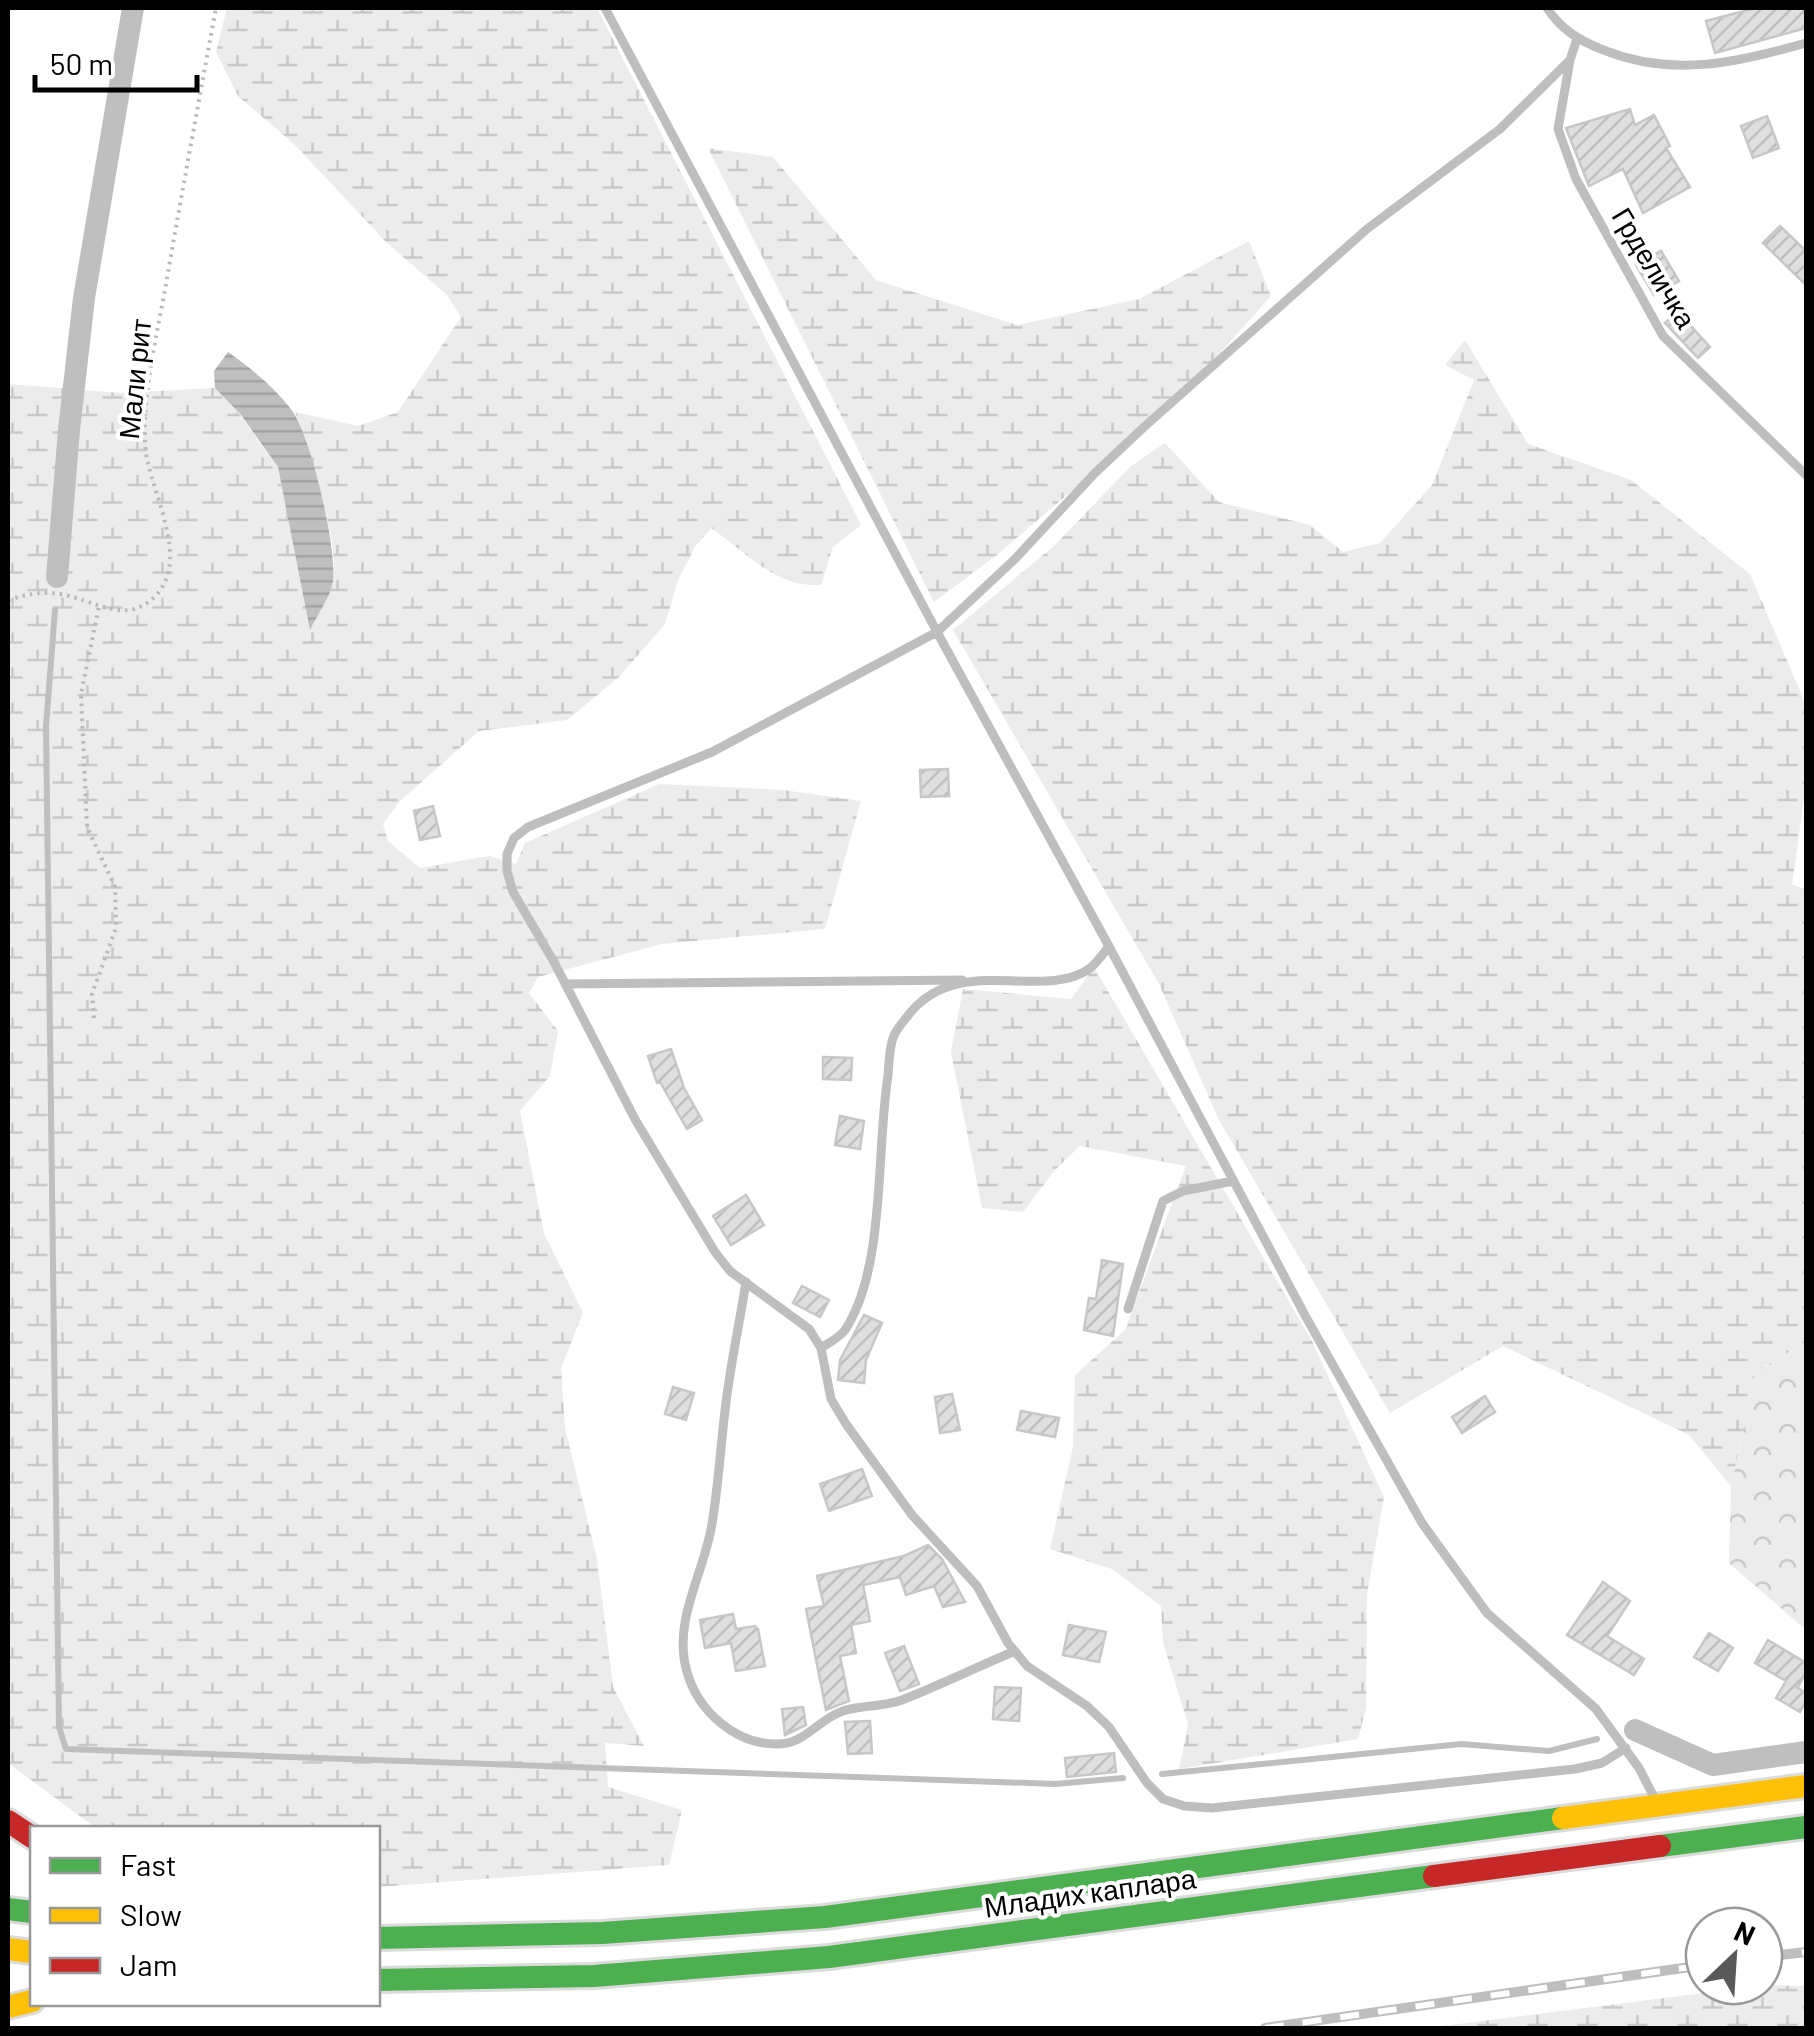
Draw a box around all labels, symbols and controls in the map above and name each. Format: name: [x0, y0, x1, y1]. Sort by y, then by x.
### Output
scale bar: [35, 30, 198, 92]
text: 50 m: [50, 45, 113, 81]
street label: Грделичка: [1606, 201, 1704, 334]
street label: Мали рит: [111, 317, 157, 441]
legend: [30, 1826, 380, 2006]
text: Fast: [120, 1846, 177, 1882]
street label: Младих каплара: [982, 1860, 1198, 1924]
text: Slow: [120, 1896, 182, 1932]
north arrow: [1684, 1906, 1784, 2006]
text: N: [1729, 1913, 1761, 1952]
text: Jam: [120, 1946, 177, 1982]

